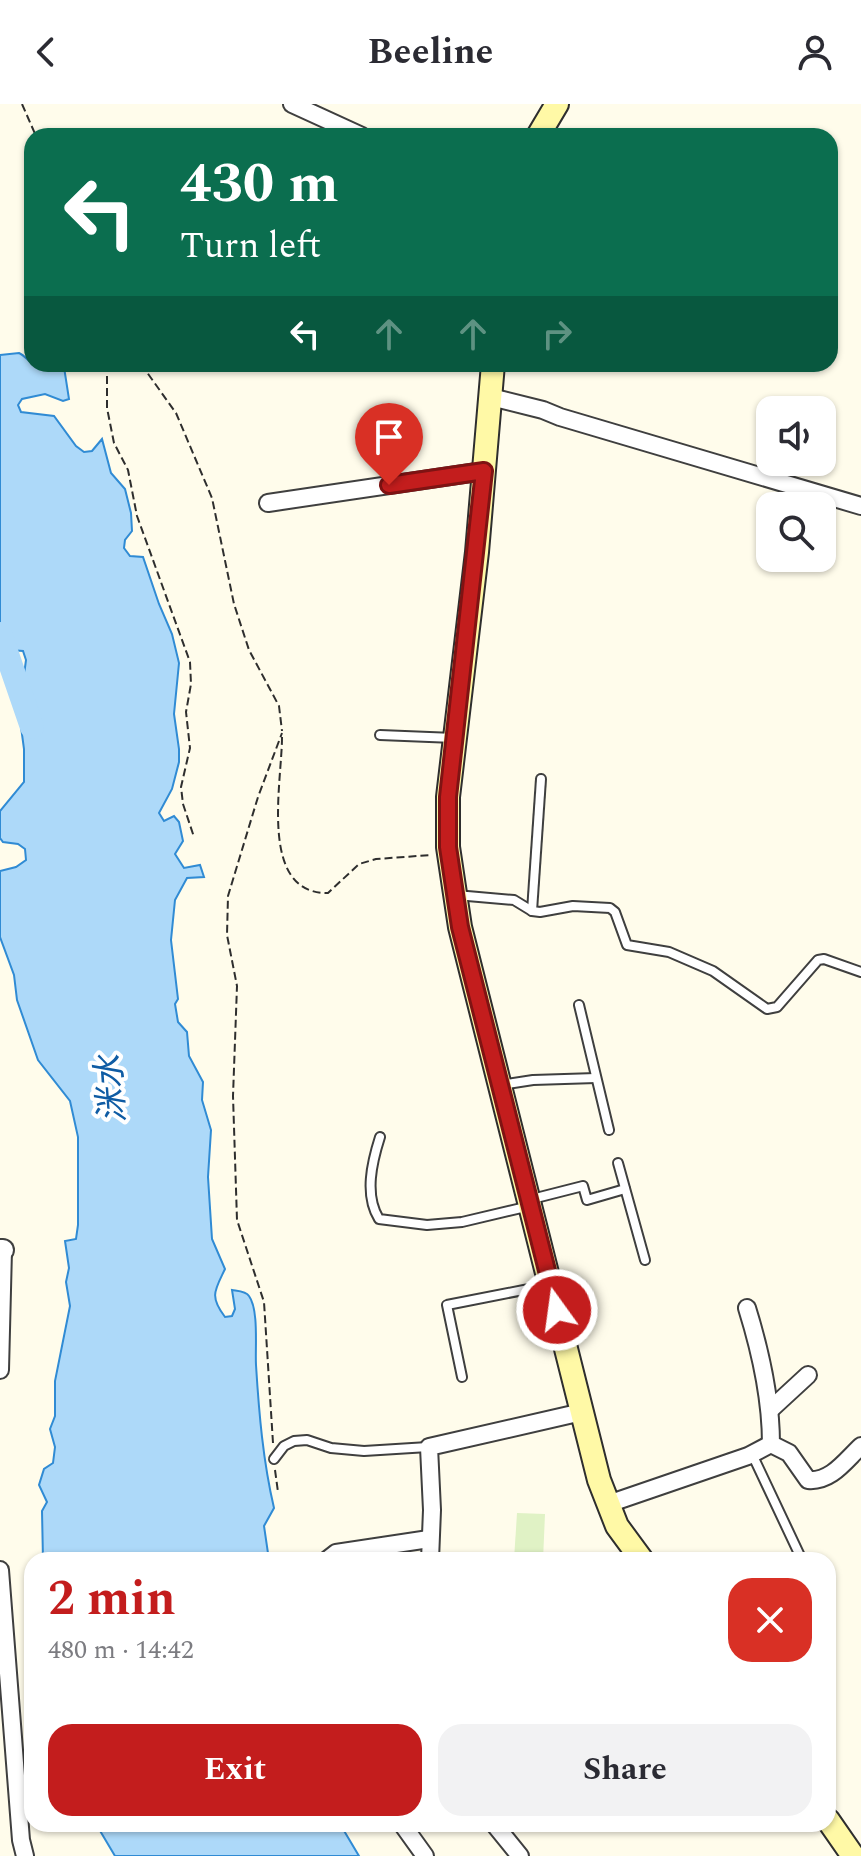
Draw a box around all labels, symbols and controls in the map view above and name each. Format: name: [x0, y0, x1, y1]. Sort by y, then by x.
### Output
text: Beeline: [368, 25, 493, 80]
icon: back: [24, 30, 68, 74]
icon: person: [793, 30, 837, 74]
text: 430 m: [180, 142, 339, 227]
icon: left: [48, 160, 152, 264]
text: Turn left: [180, 219, 321, 274]
icon: left: [283, 312, 327, 356]
icon: ahead: [367, 312, 411, 356]
icon: ahead: [451, 312, 495, 356]
icon: right: [535, 312, 579, 356]
map controls: [756, 396, 836, 572]
button: sound: [756, 396, 836, 476]
pin: [355, 403, 423, 485]
icon: arrive: [367, 415, 411, 459]
button: search: [756, 492, 836, 572]
water label: 洣水: [84, 1051, 140, 1125]
position arrow: [515, 1268, 599, 1352]
text: 2 min: [48, 1563, 176, 1636]
button: close: [728, 1578, 812, 1662]
text: 480 m · 14:42: [48, 1630, 194, 1670]
button: Exit: [48, 1724, 422, 1816]
button: Share: [438, 1724, 812, 1816]

